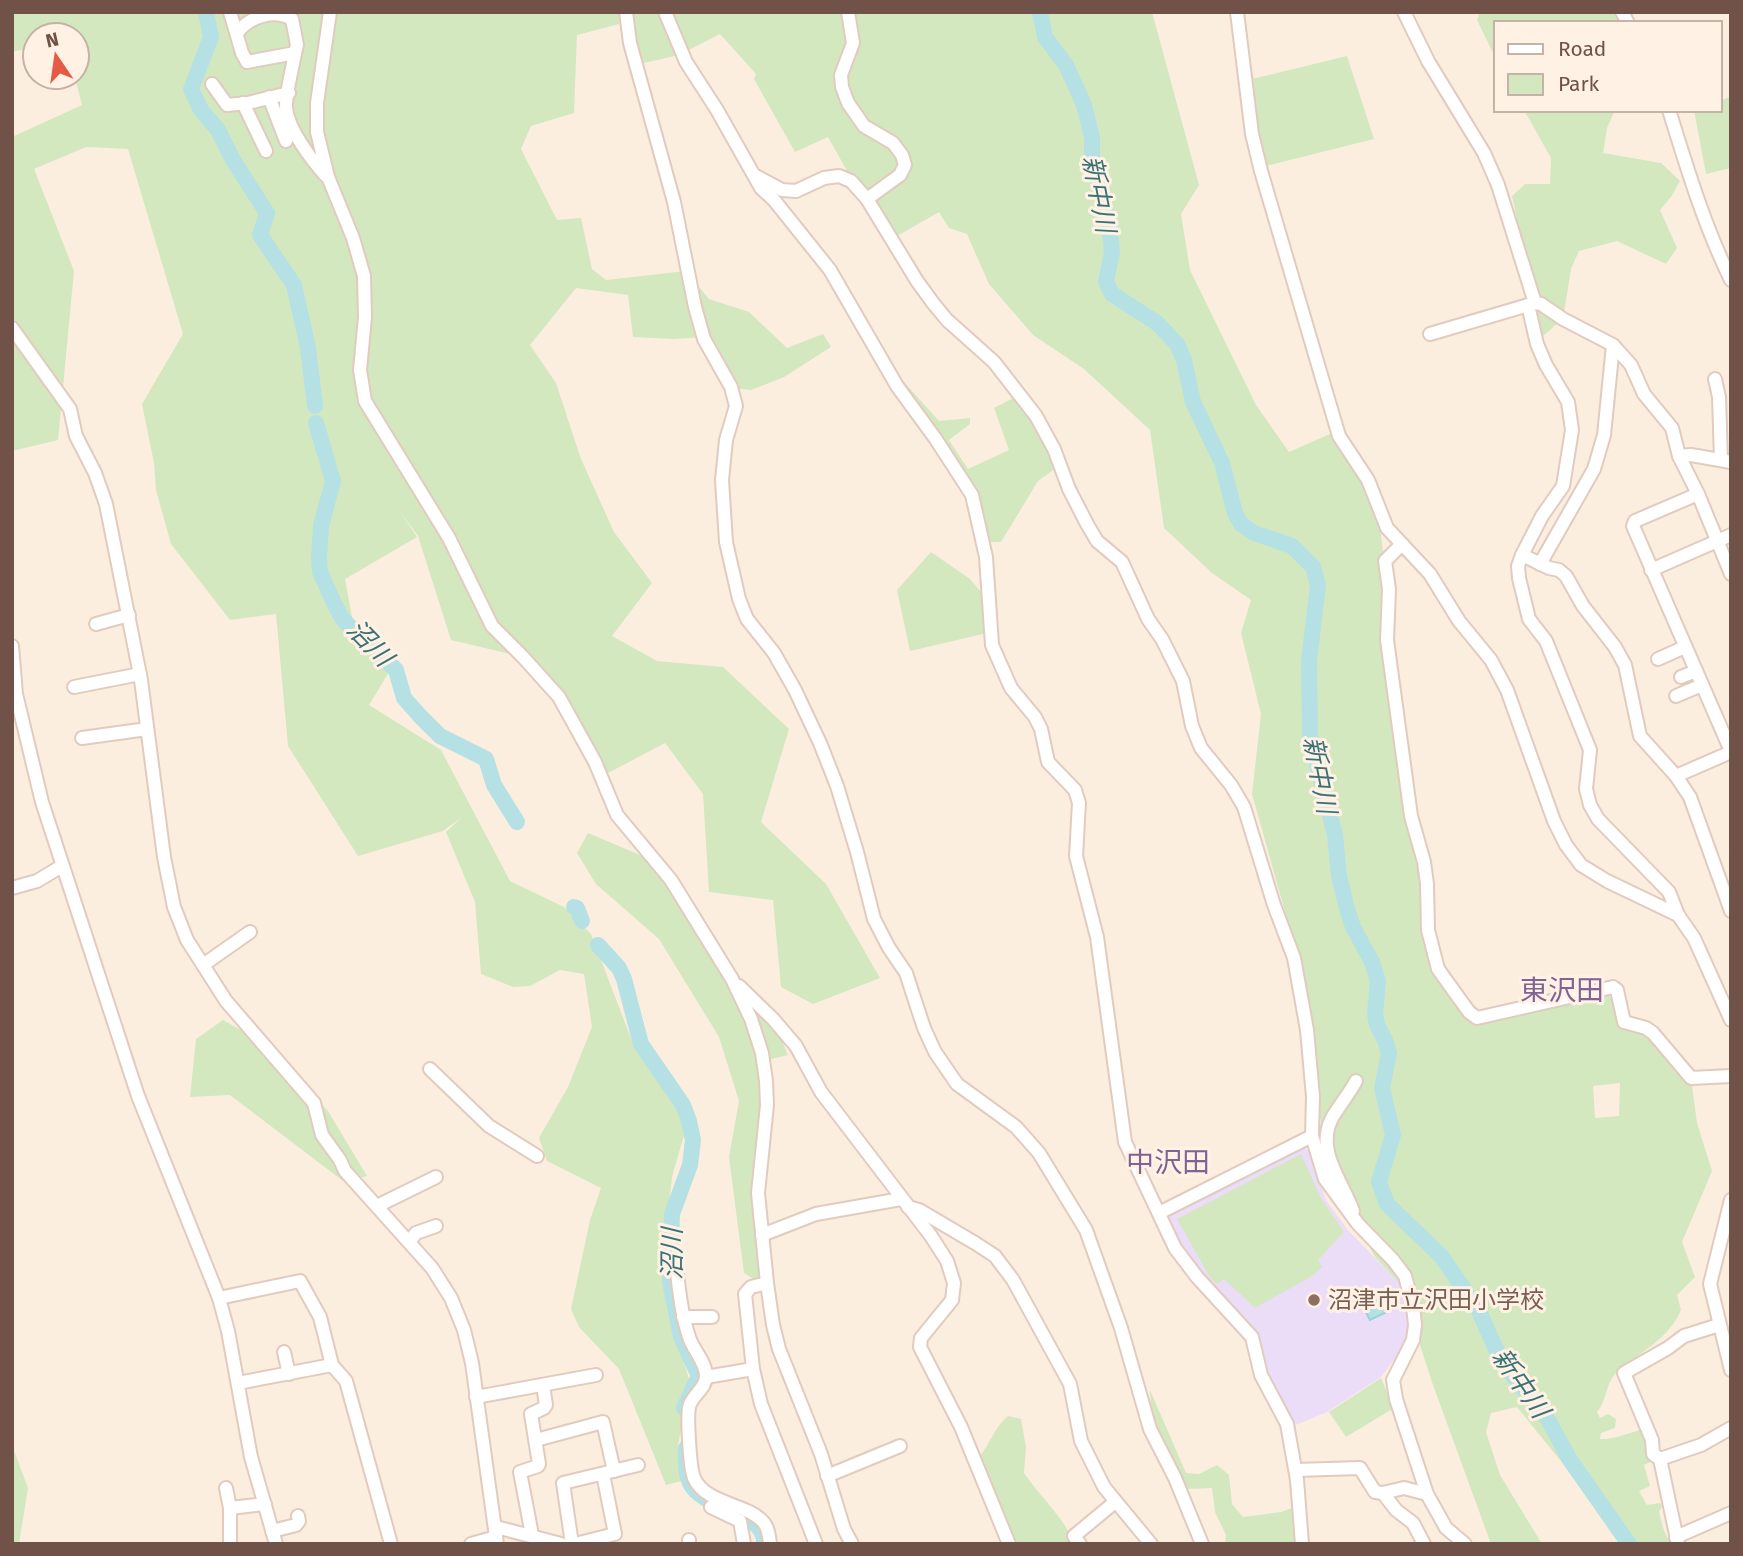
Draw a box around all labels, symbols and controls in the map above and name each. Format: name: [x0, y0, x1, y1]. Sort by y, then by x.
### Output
north arrow: [21, 21, 91, 91]
legend: [1494, 21, 1722, 112]
text: N: [44, 27, 61, 53]
text: Road: [1558, 36, 1606, 62]
text: Park: [1558, 71, 1600, 97]
water label: 新中川: [1076, 153, 1122, 238]
water label: 沼川: [340, 614, 401, 675]
water label: 新中川: [1297, 734, 1343, 819]
district label: 東沢田: [1520, 974, 1604, 1007]
district label: 中沢田: [1126, 1146, 1210, 1179]
water label: 沼川: [657, 1225, 688, 1280]
place label: 沼津市立沢田小学校: [1328, 1286, 1544, 1314]
marker: 沼津市立沢田小学校: [1306, 1292, 1322, 1308]
water label: 新中川: [1486, 1342, 1557, 1427]

